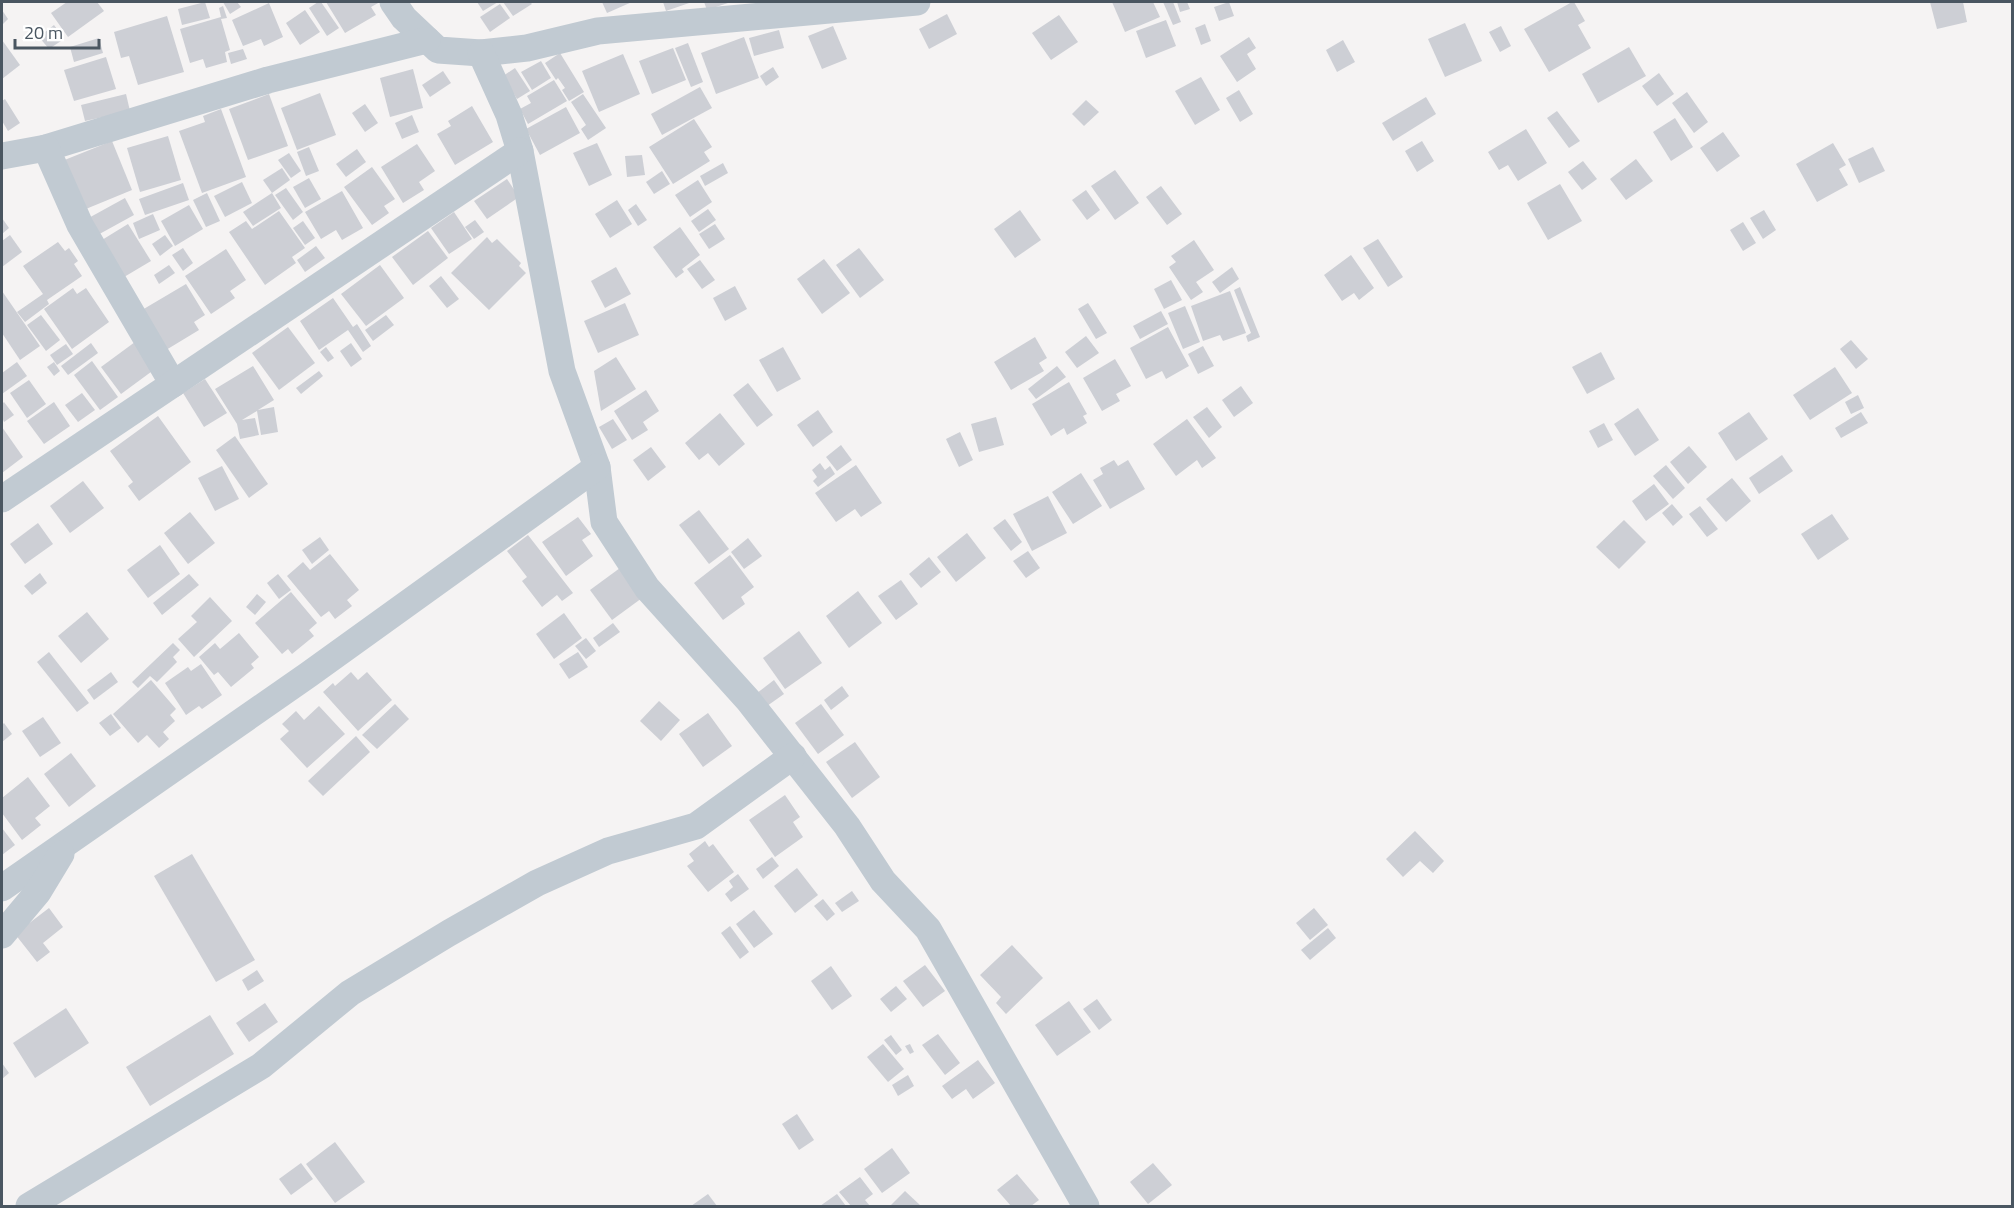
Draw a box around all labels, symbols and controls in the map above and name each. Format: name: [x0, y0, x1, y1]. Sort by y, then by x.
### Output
scale bar: [15, 12, 99, 50]
text: 20 m: [24, 19, 63, 46]

